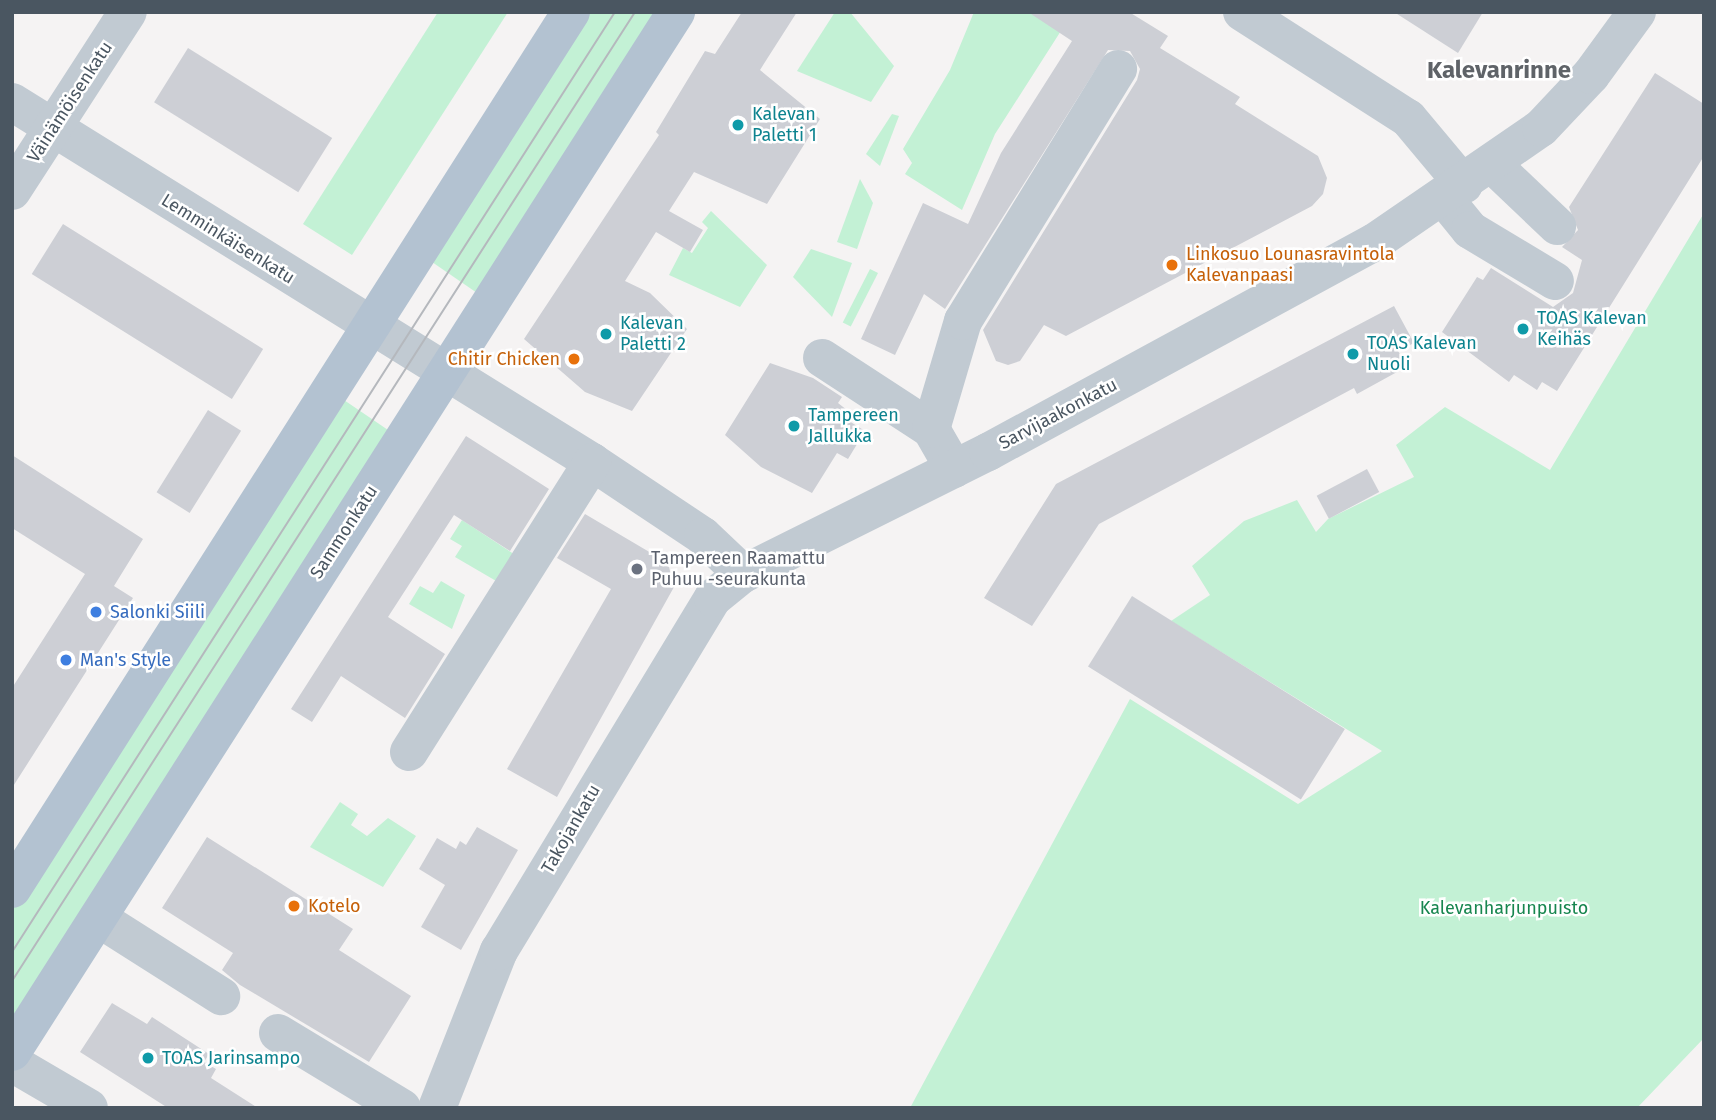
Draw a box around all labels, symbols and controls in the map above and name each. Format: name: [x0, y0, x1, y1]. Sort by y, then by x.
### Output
street label: Väinämöisenkatu: [23, 37, 117, 167]
district label: Kalevanrinne: [1427, 57, 1571, 85]
place label: Kalevan Paletti 1: [752, 104, 817, 146]
marker: Kalevan Paletti 1: [730, 117, 746, 133]
street label: Lemminkäisenkatu: [157, 189, 299, 289]
place label: Linkosuo Lounasravintola Kalevanpaasi: [1186, 244, 1394, 286]
marker: Linkosuo Lounasravintola Kalevanpaasi: [1164, 257, 1180, 273]
place label: TOAS Kalevan Keihäs: [1537, 308, 1647, 350]
place label: Kalevan Paletti 2: [620, 313, 686, 356]
marker: TOAS Kalevan Keihäs: [1515, 321, 1531, 337]
marker: Kalevan Paletti 2: [598, 326, 614, 342]
place label: TOAS Kalevan Nuoli: [1367, 333, 1477, 376]
marker: TOAS Kalevan Nuoli: [1345, 346, 1361, 362]
place label: Chitir Chicken: [448, 348, 560, 370]
marker: Chitir Chicken: [566, 351, 582, 367]
street label: Sarvijaakonkatu: [995, 374, 1121, 454]
place label: Tampereen Jallukka: [808, 405, 899, 448]
marker: Tampereen Jallukka: [786, 418, 802, 434]
street label: Sammonkatu: [306, 481, 382, 583]
place label: Tampereen Raamattu Puhuu -seurakunta: [651, 548, 825, 590]
marker: Tampereen Raamattu Puhuu -seurakunta: [629, 561, 645, 577]
place label: Salonki Siili: [110, 601, 205, 623]
marker: Salonki Siili: [88, 604, 104, 620]
place label: Man's Style: [80, 649, 171, 671]
marker: Man's Style: [58, 652, 74, 668]
street label: Takojankatu: [537, 781, 605, 877]
place label: Kotelo: [308, 895, 361, 917]
park label: Kalevanharjunpuisto: [1420, 897, 1588, 919]
marker: Kotelo: [286, 898, 302, 914]
place label: TOAS Jarinsampo: [162, 1047, 300, 1069]
marker: TOAS Jarinsampo: [140, 1050, 156, 1066]

